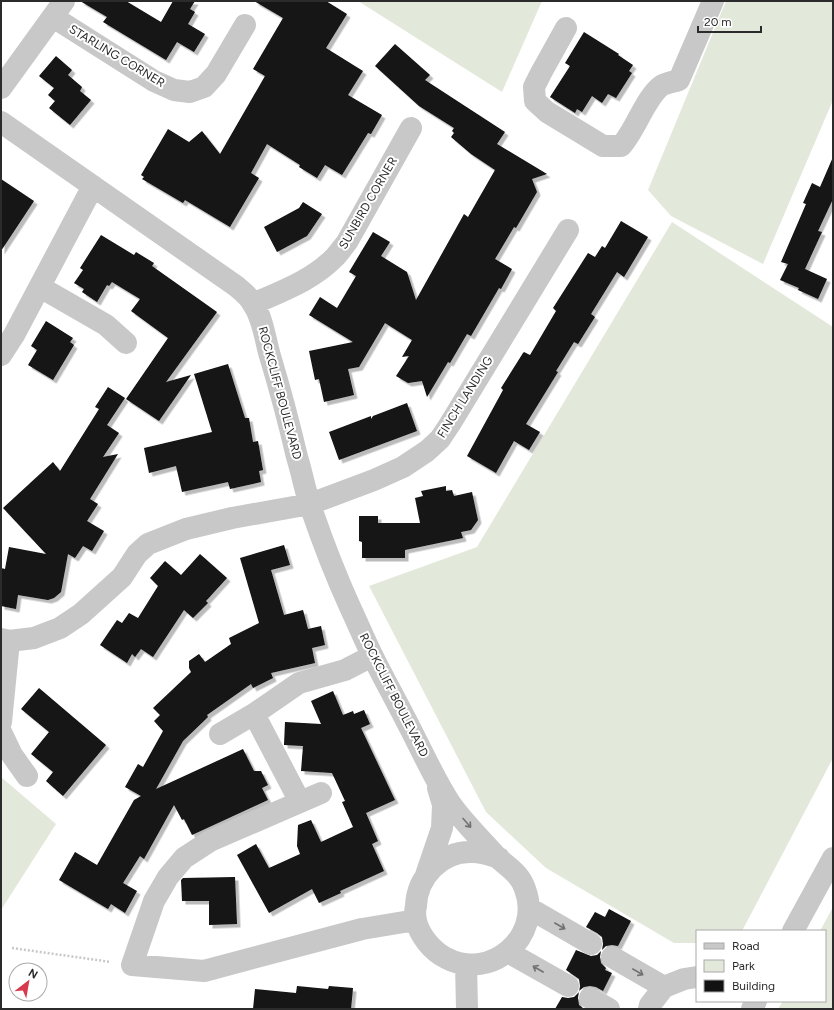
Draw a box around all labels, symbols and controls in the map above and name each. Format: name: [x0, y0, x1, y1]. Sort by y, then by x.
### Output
scale bar: [698, 8, 761, 34]
text: 20 m: [704, 15, 732, 29]
street label: STARLING CORNER: [67, 22, 167, 90]
street label: SUNBIRD CORNER: [336, 155, 400, 251]
street label: ROCKCLIFF BOULEVARD: [255, 325, 305, 461]
street label: FINCH LANDING: [434, 354, 496, 440]
street label: ROCKCLIFF BOULEVARD: [357, 631, 431, 759]
one-way arrow: [463, 818, 472, 829]
one-way arrow: [554, 923, 566, 931]
legend: [696, 930, 826, 1002]
text: Road: [732, 939, 760, 953]
text: Park: [732, 959, 755, 973]
north arrow: [8, 962, 48, 1002]
one-way arrow: [532, 964, 544, 972]
text: N: [26, 966, 40, 982]
one-way arrow: [632, 968, 644, 976]
text: Building: [732, 979, 775, 993]

